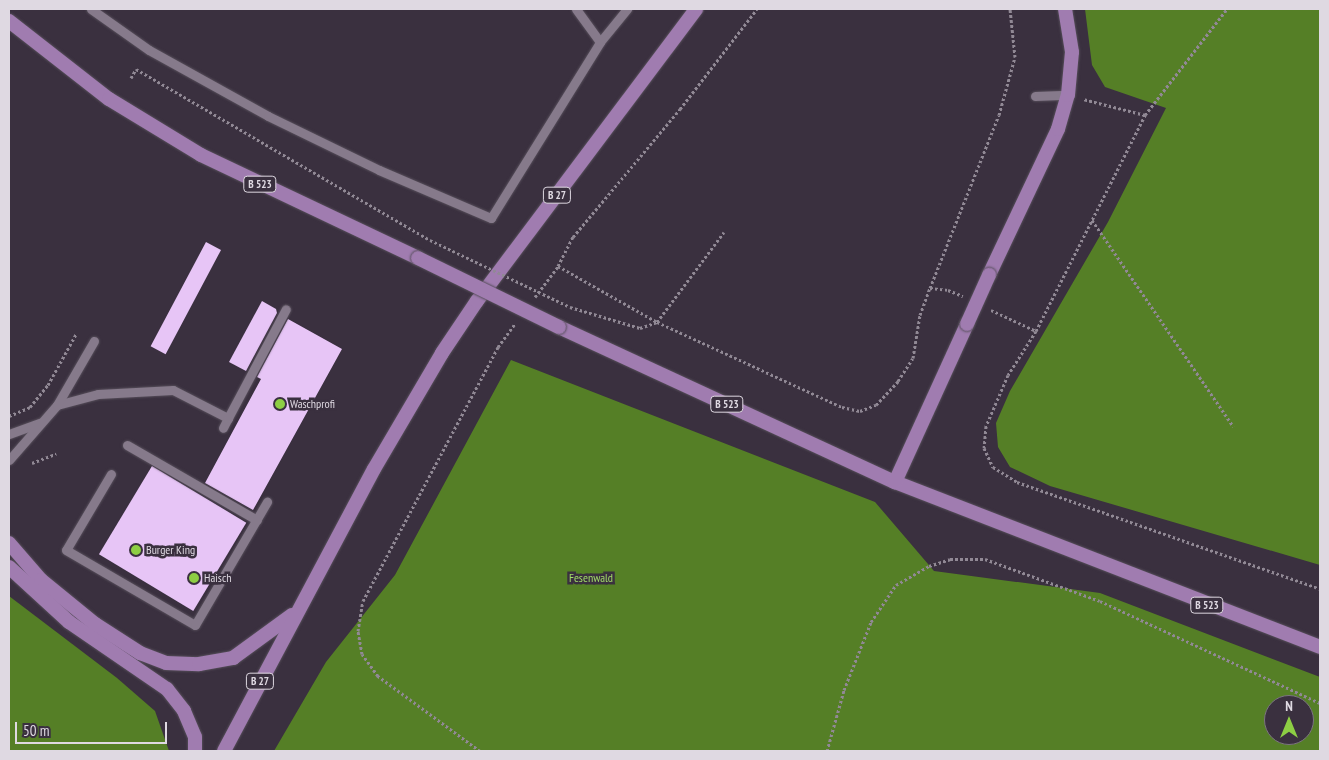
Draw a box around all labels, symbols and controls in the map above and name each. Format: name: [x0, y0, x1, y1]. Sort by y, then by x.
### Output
road number: B 523: [242, 175, 278, 192]
road number: B 27: [542, 186, 572, 204]
road number: B 523: [710, 396, 744, 412]
place label: Waschprofi: [290, 397, 335, 411]
marker: Waschprofi: [274, 398, 286, 410]
place label: Burger King: [146, 543, 195, 557]
marker: Burger King: [130, 544, 142, 556]
place label: Haisch: [204, 571, 231, 585]
park label: Fesenwald: [569, 571, 613, 585]
marker: Haisch: [188, 572, 200, 584]
road number: B 523: [1190, 596, 1224, 614]
road number: B 27: [245, 672, 275, 689]
north arrow: [1264, 695, 1314, 745]
text: N: [1285, 697, 1293, 715]
scale bar: [18, 712, 170, 744]
text: 50 m: [23, 721, 49, 740]

